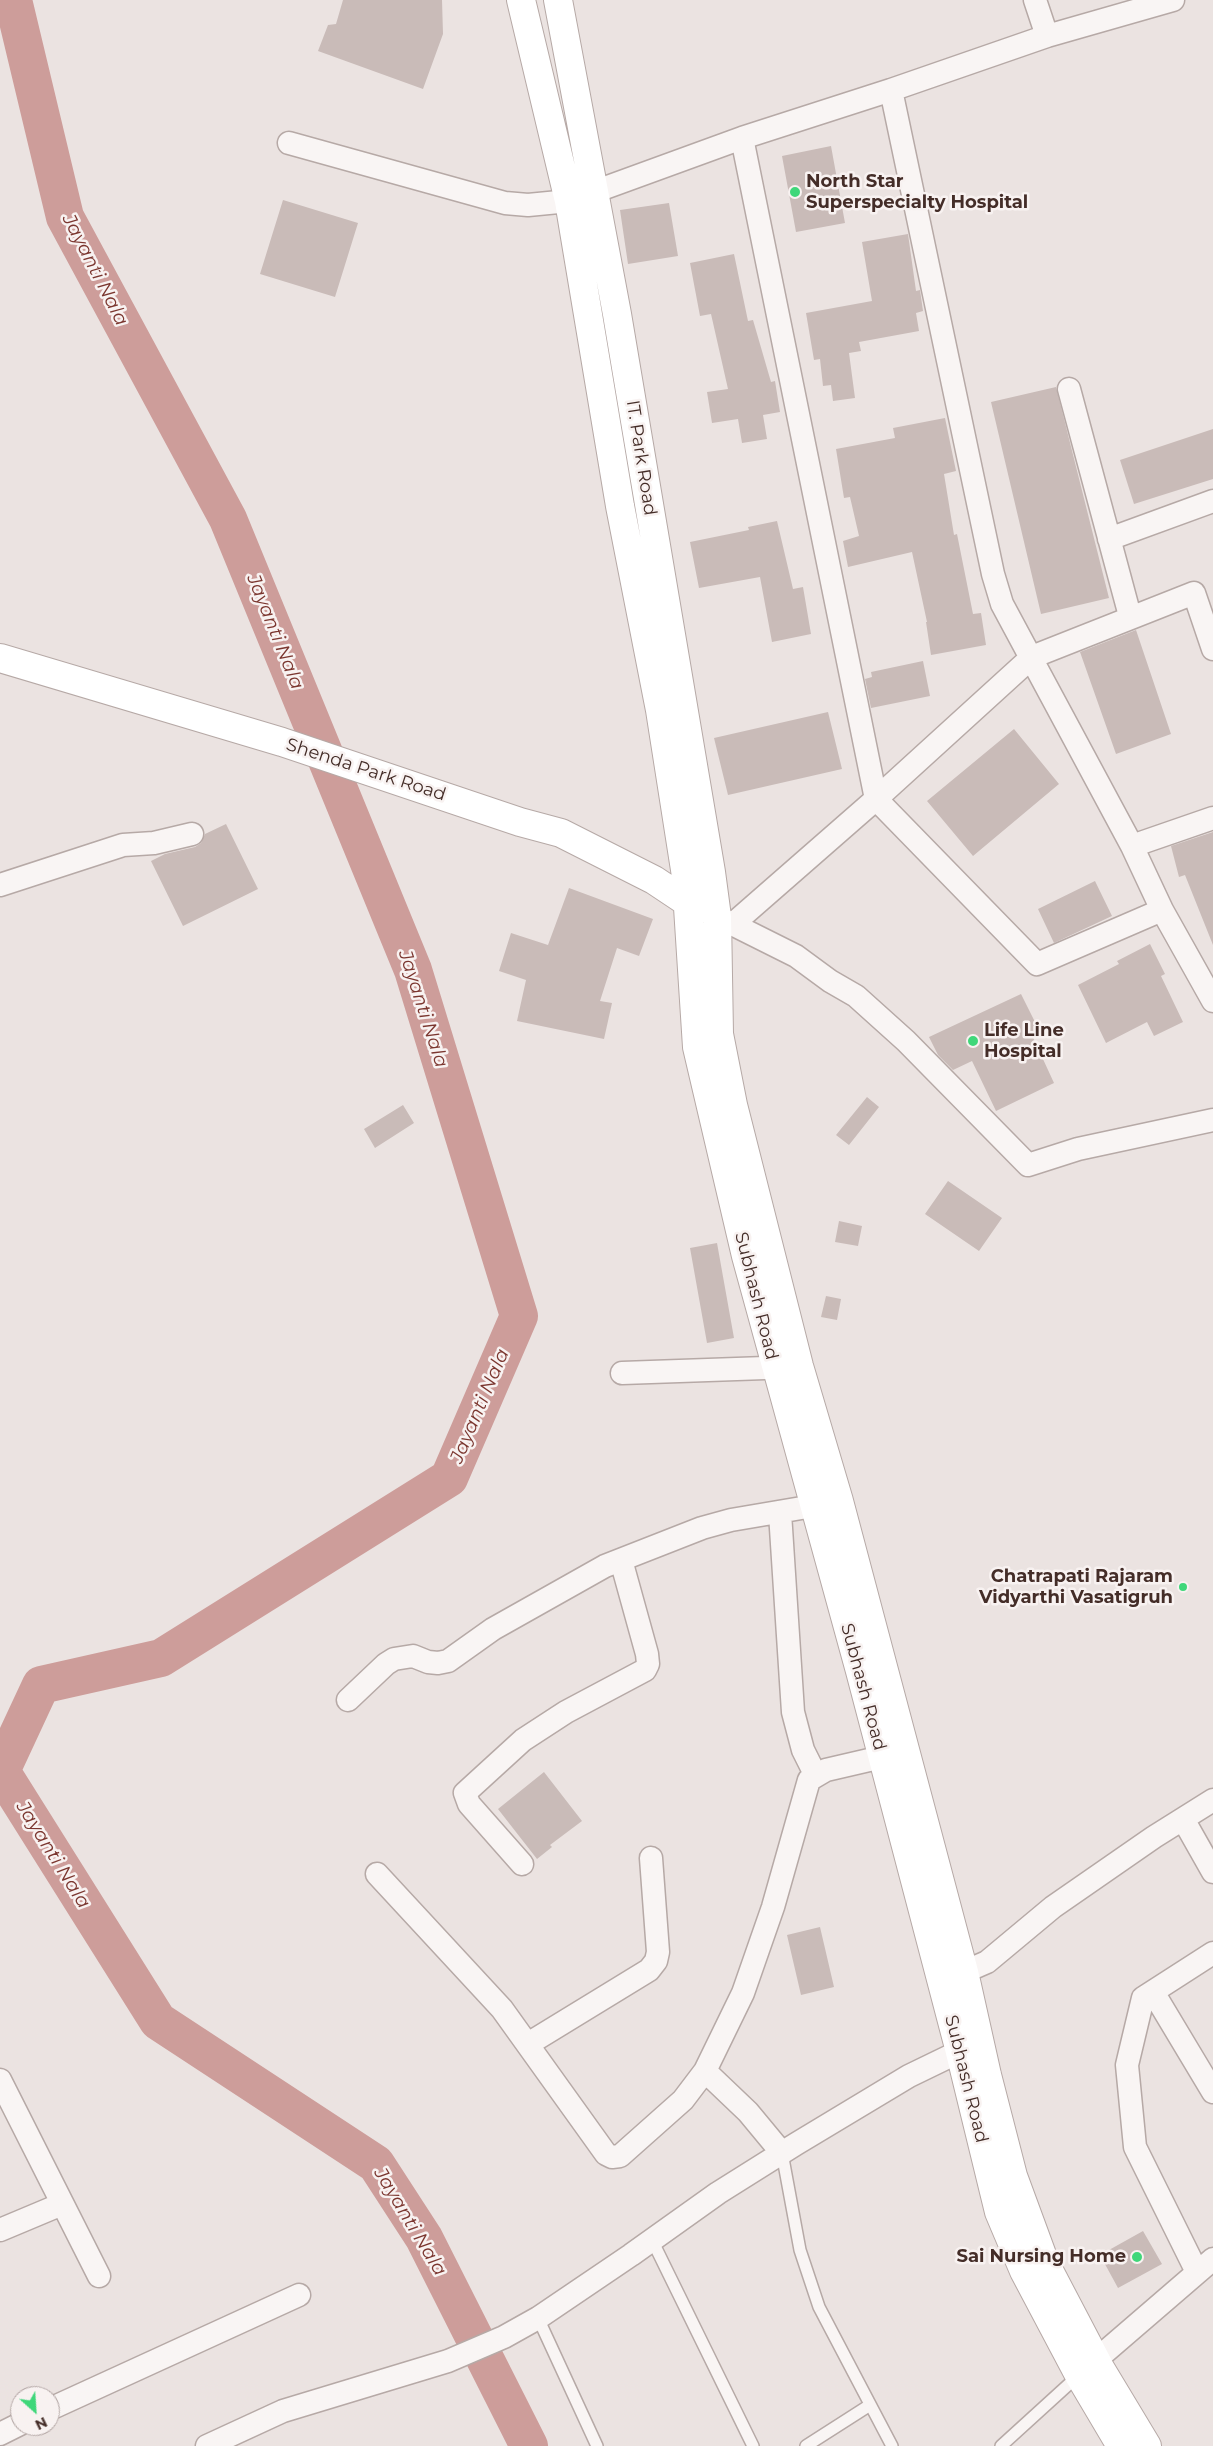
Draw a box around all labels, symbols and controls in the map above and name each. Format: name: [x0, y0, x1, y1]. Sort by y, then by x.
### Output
place label: North Star Superspecialty Hospital: [806, 171, 1028, 213]
marker: North Star Superspecialty Hospital: [788, 185, 802, 199]
water label: Jayanti Nala: [57, 210, 133, 330]
street label: IT. Park Road: [621, 399, 661, 517]
water label: Jayanti Nala: [242, 571, 308, 693]
street label: Shenda Park Road: [283, 734, 449, 806]
water label: Jayanti Nala: [393, 947, 453, 1071]
place label: Life Line Hospital: [984, 1020, 1064, 1062]
marker: Life Line Hospital: [966, 1034, 980, 1048]
street label: Subhash Road: [730, 1230, 782, 1362]
water label: Jayanti Nala: [446, 1345, 514, 1467]
place label: Chatrapati Rajaram Vidyarthi Vasatigruh: [979, 1566, 1173, 1608]
marker: Chatrapati Rajaram Vidyarthi Vasatigruh: [1177, 1581, 1189, 1593]
street label: Subhash Road: [836, 1621, 890, 1753]
water label: Jayanti Nala: [11, 1797, 95, 1913]
street label: Subhash Road: [940, 2013, 992, 2145]
water label: Jayanti Nala: [369, 2164, 451, 2280]
place label: Sai Nursing Home: [956, 2246, 1126, 2268]
marker: Sai Nursing Home: [1130, 2250, 1144, 2264]
north arrow: [10, 2386, 60, 2436]
text: N: [32, 2413, 50, 2434]

